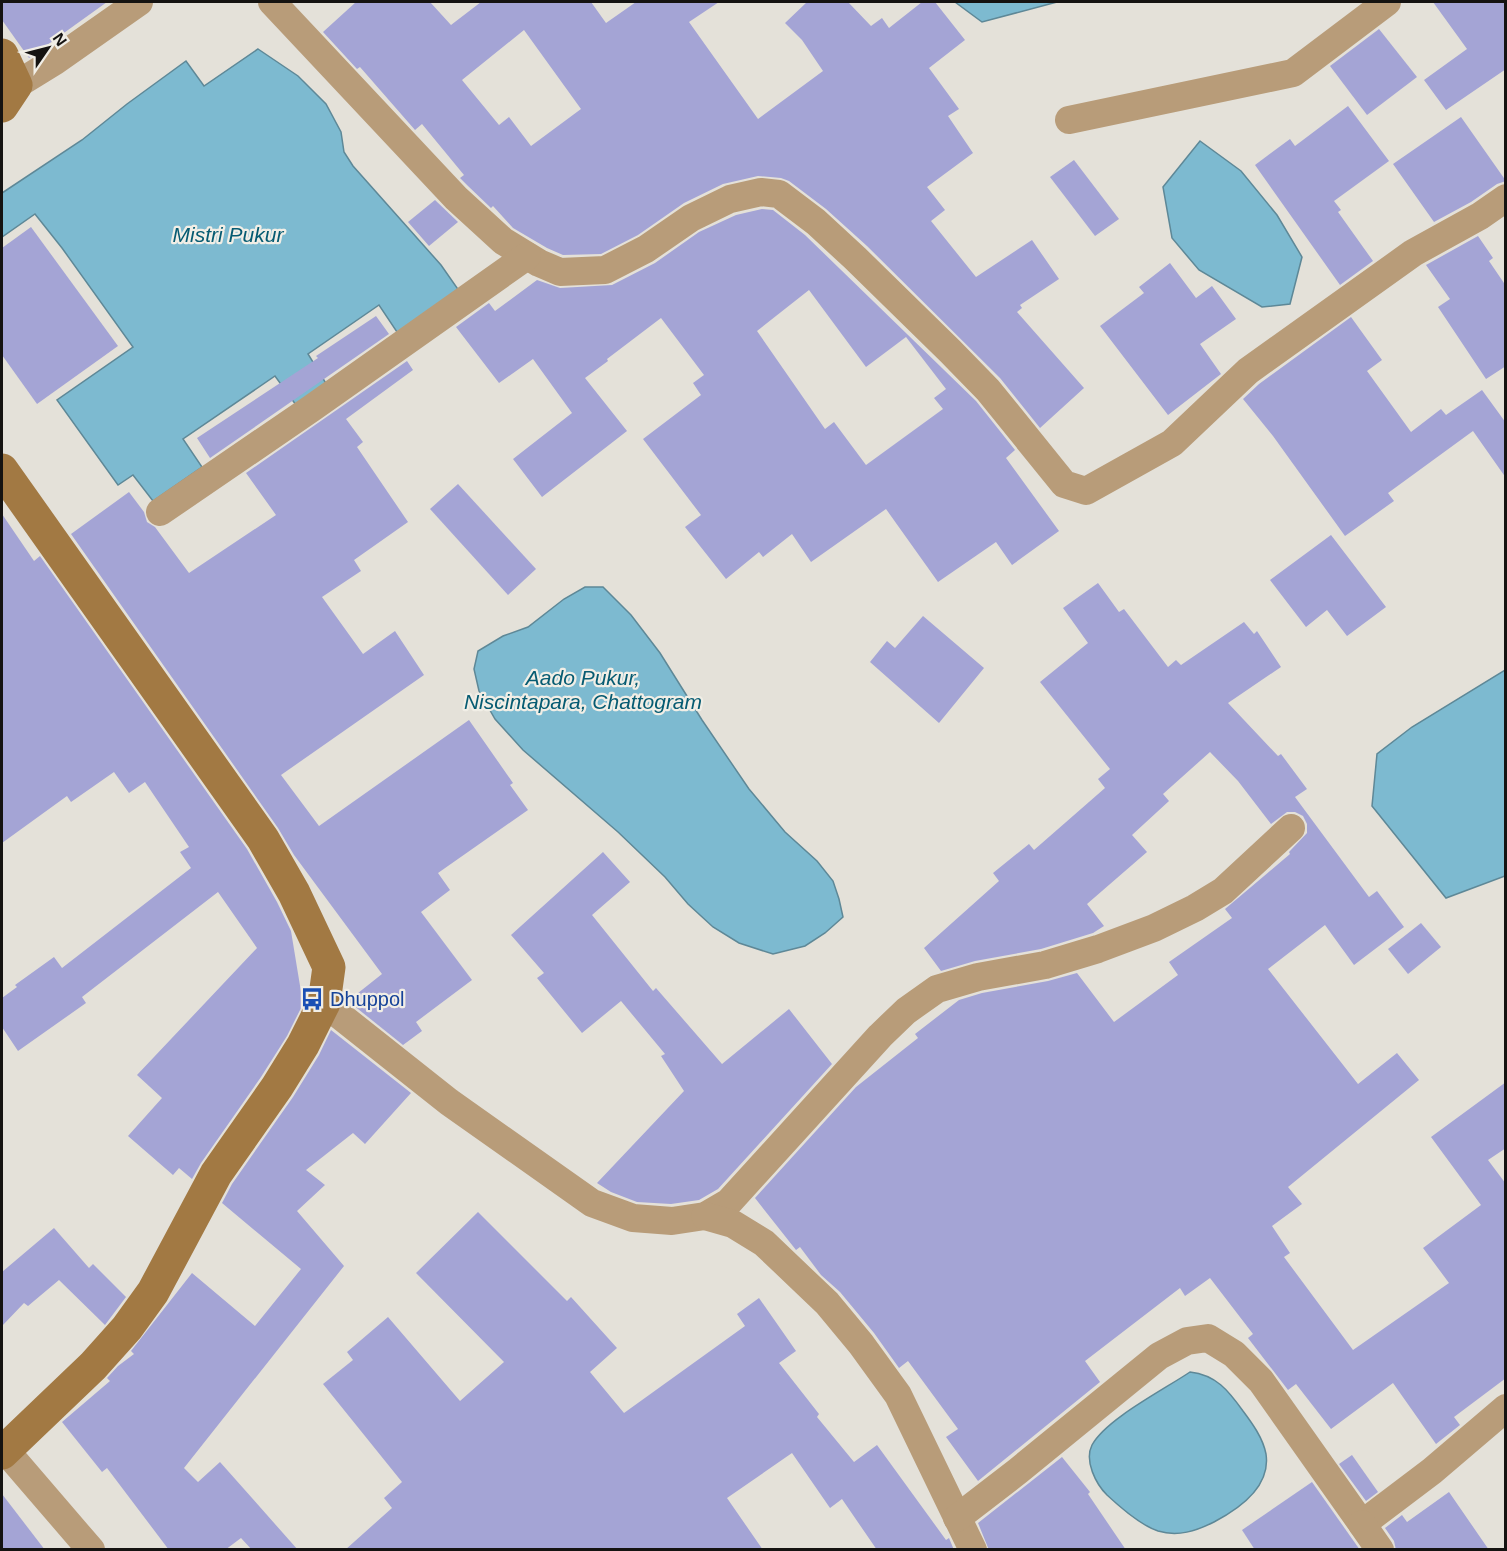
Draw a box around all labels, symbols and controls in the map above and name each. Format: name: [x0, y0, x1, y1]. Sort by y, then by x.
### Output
north arrow: [18, 18, 78, 78]
text: N: [50, 30, 70, 49]
water label: Mistri Pukur: [173, 223, 284, 246]
water label: Aado Pukur, Niscintapara, Chattogram: [464, 666, 702, 713]
bus stop icon: Dhuppol: [299, 986, 325, 1012]
place label: Dhuppol: [330, 988, 405, 1010]

